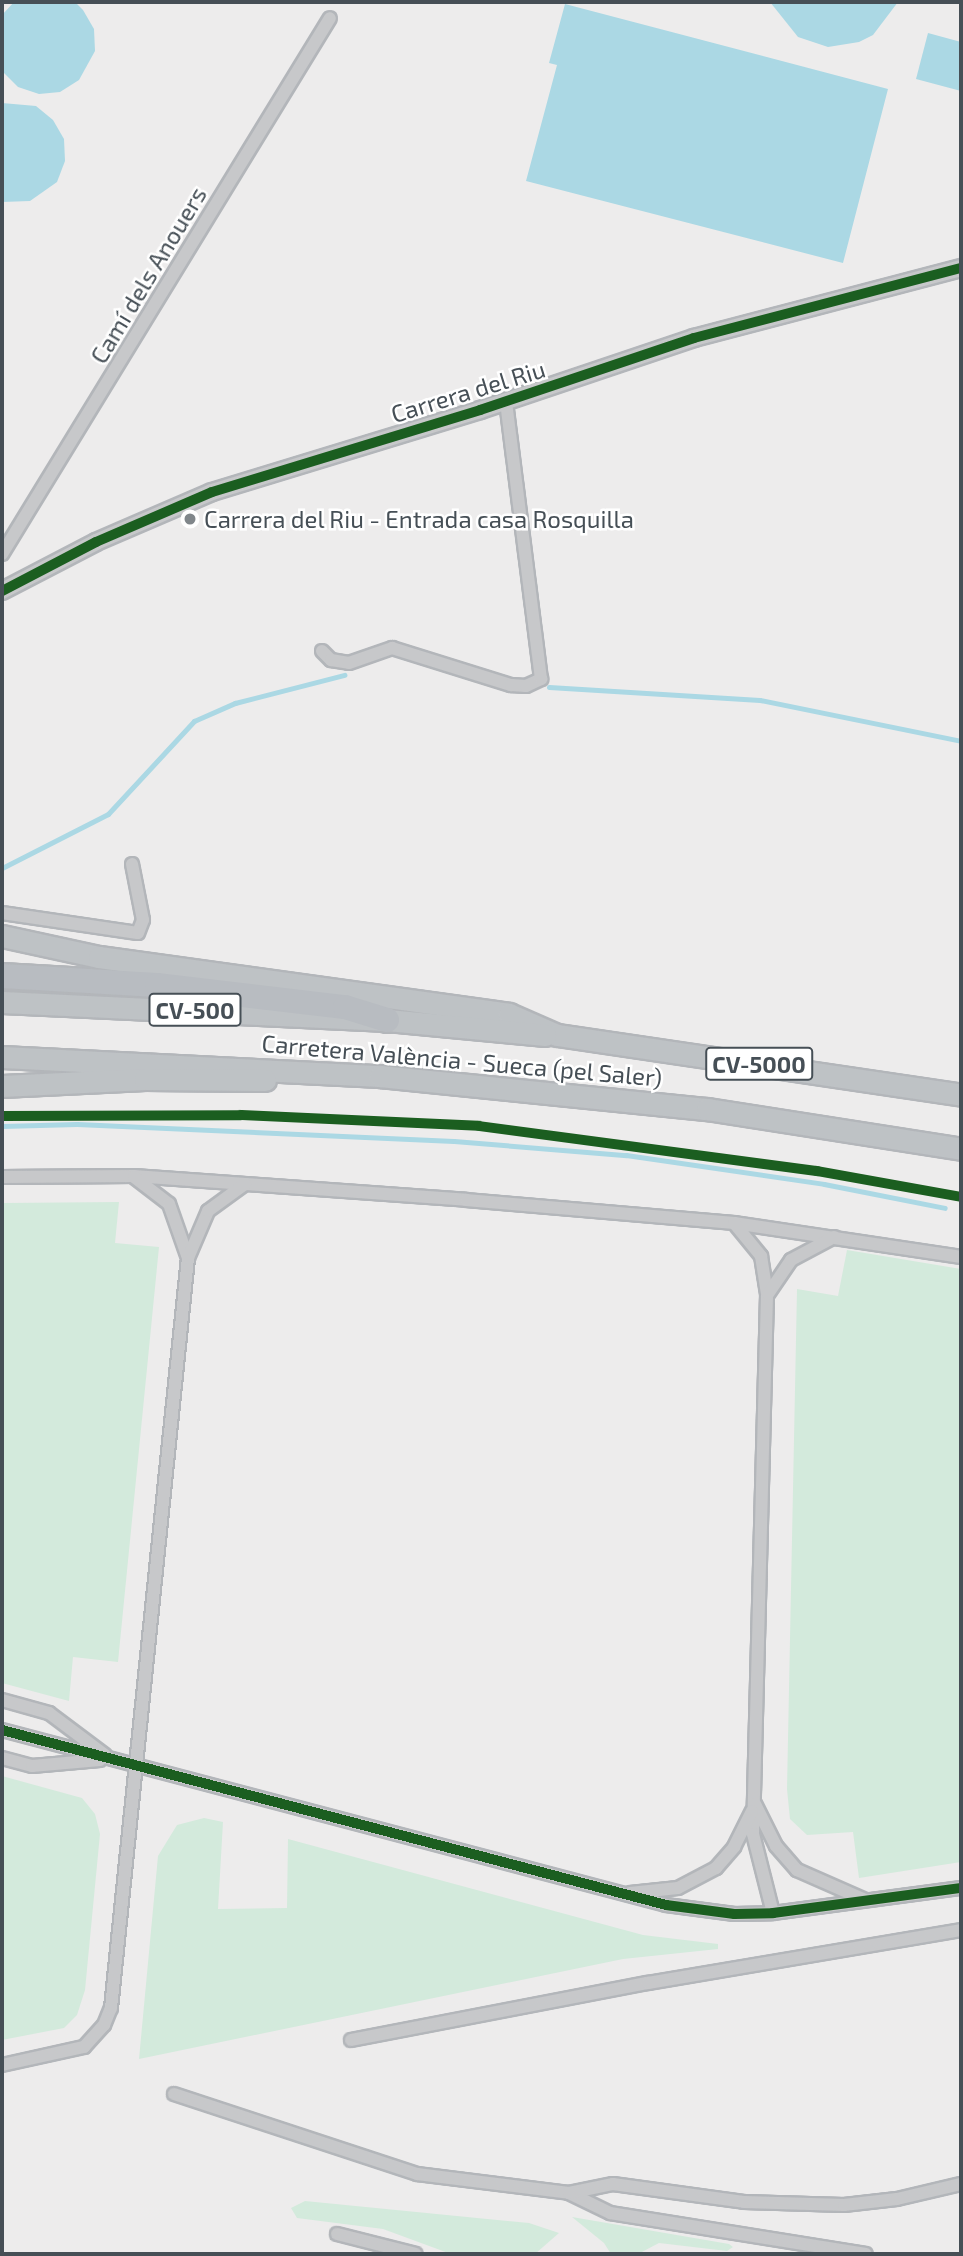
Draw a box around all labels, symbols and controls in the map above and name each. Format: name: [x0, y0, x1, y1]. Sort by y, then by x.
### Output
street label: Camí dels Anouers: [84, 181, 212, 369]
street label: Carrera del Riu: [387, 354, 549, 428]
place label: Carrera del Riu - Entrada casa Rosquilla: [204, 505, 634, 533]
marker: Carrera del Riu - Entrada casa Rosquilla: [182, 511, 198, 527]
road number: CV-500: [148, 990, 242, 1030]
street label: Carretera València - Sueca (pel Saler): [260, 1028, 664, 1092]
road number: CV-5000: [705, 1044, 813, 1084]

